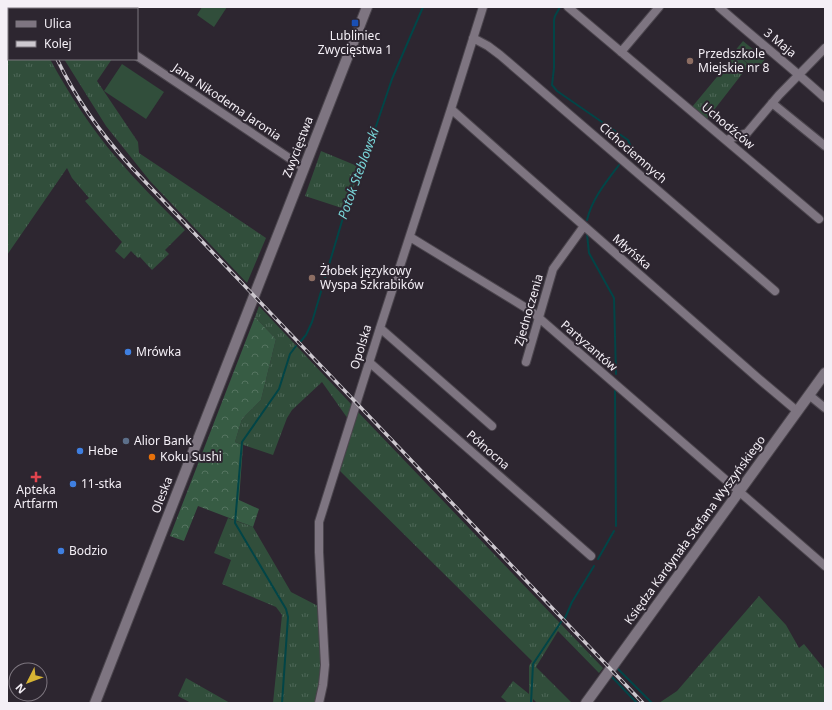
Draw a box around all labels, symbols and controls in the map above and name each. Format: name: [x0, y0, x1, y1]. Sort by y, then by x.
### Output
legend: [8, 8, 138, 60]
text: Ulica: [44, 15, 71, 32]
marker: Lubliniec Zwycięstwa 1: [350, 18, 360, 28]
street label: 3 Maja: [760, 24, 800, 61]
place label: Lubliniec Zwycięstwa 1: [318, 27, 392, 58]
text: Kolej: [44, 35, 72, 52]
place label: Przedszkole Miejskie nr 8: [698, 45, 769, 76]
marker: Przedszkole Miejskie nr 8: [685, 56, 695, 66]
street label: Jana Nikodema Jaronia: [169, 58, 285, 144]
street label: Uchodźców: [698, 98, 759, 153]
street label: Zwycięstwa: [278, 114, 317, 180]
street label: Cichociemnych: [596, 118, 671, 187]
water label: Potok Steblowski: [333, 124, 383, 221]
street label: Młyńska: [609, 230, 655, 273]
place label: Żłobek językowy Wyspa Szkrabików: [320, 262, 424, 293]
street label: Zjednoczenia: [510, 272, 547, 348]
marker: Żłobek językowy Wyspa Szkrabików: [307, 273, 317, 283]
street label: Partyzantów: [557, 316, 622, 375]
street label: Opolska: [346, 322, 375, 371]
place label: Mrówka: [136, 343, 181, 360]
marker: Mrówka: [123, 347, 133, 357]
street label: Północna: [463, 426, 514, 473]
place label: Alior Bank: [134, 432, 192, 449]
street label: Księdza Kardynała Stefana Wyszyńskiego: [620, 432, 769, 628]
marker: Alior Bank: [121, 436, 131, 446]
place label: Hebe: [88, 442, 118, 459]
marker: Hebe: [75, 446, 85, 456]
place label: Koku Sushi: [160, 448, 222, 465]
marker: Koku Sushi: [147, 452, 157, 462]
marker: Apteka Artfarm: [31, 472, 41, 482]
street label: Oleska: [147, 474, 176, 516]
place label: 11-stka: [81, 475, 122, 492]
marker: 11-stka: [68, 479, 78, 489]
place label: Apteka Artfarm: [14, 481, 58, 512]
place label: Bodzio: [69, 542, 107, 559]
marker: Bodzio: [56, 546, 66, 556]
north arrow: [8, 662, 48, 702]
text: N: [12, 681, 29, 697]

